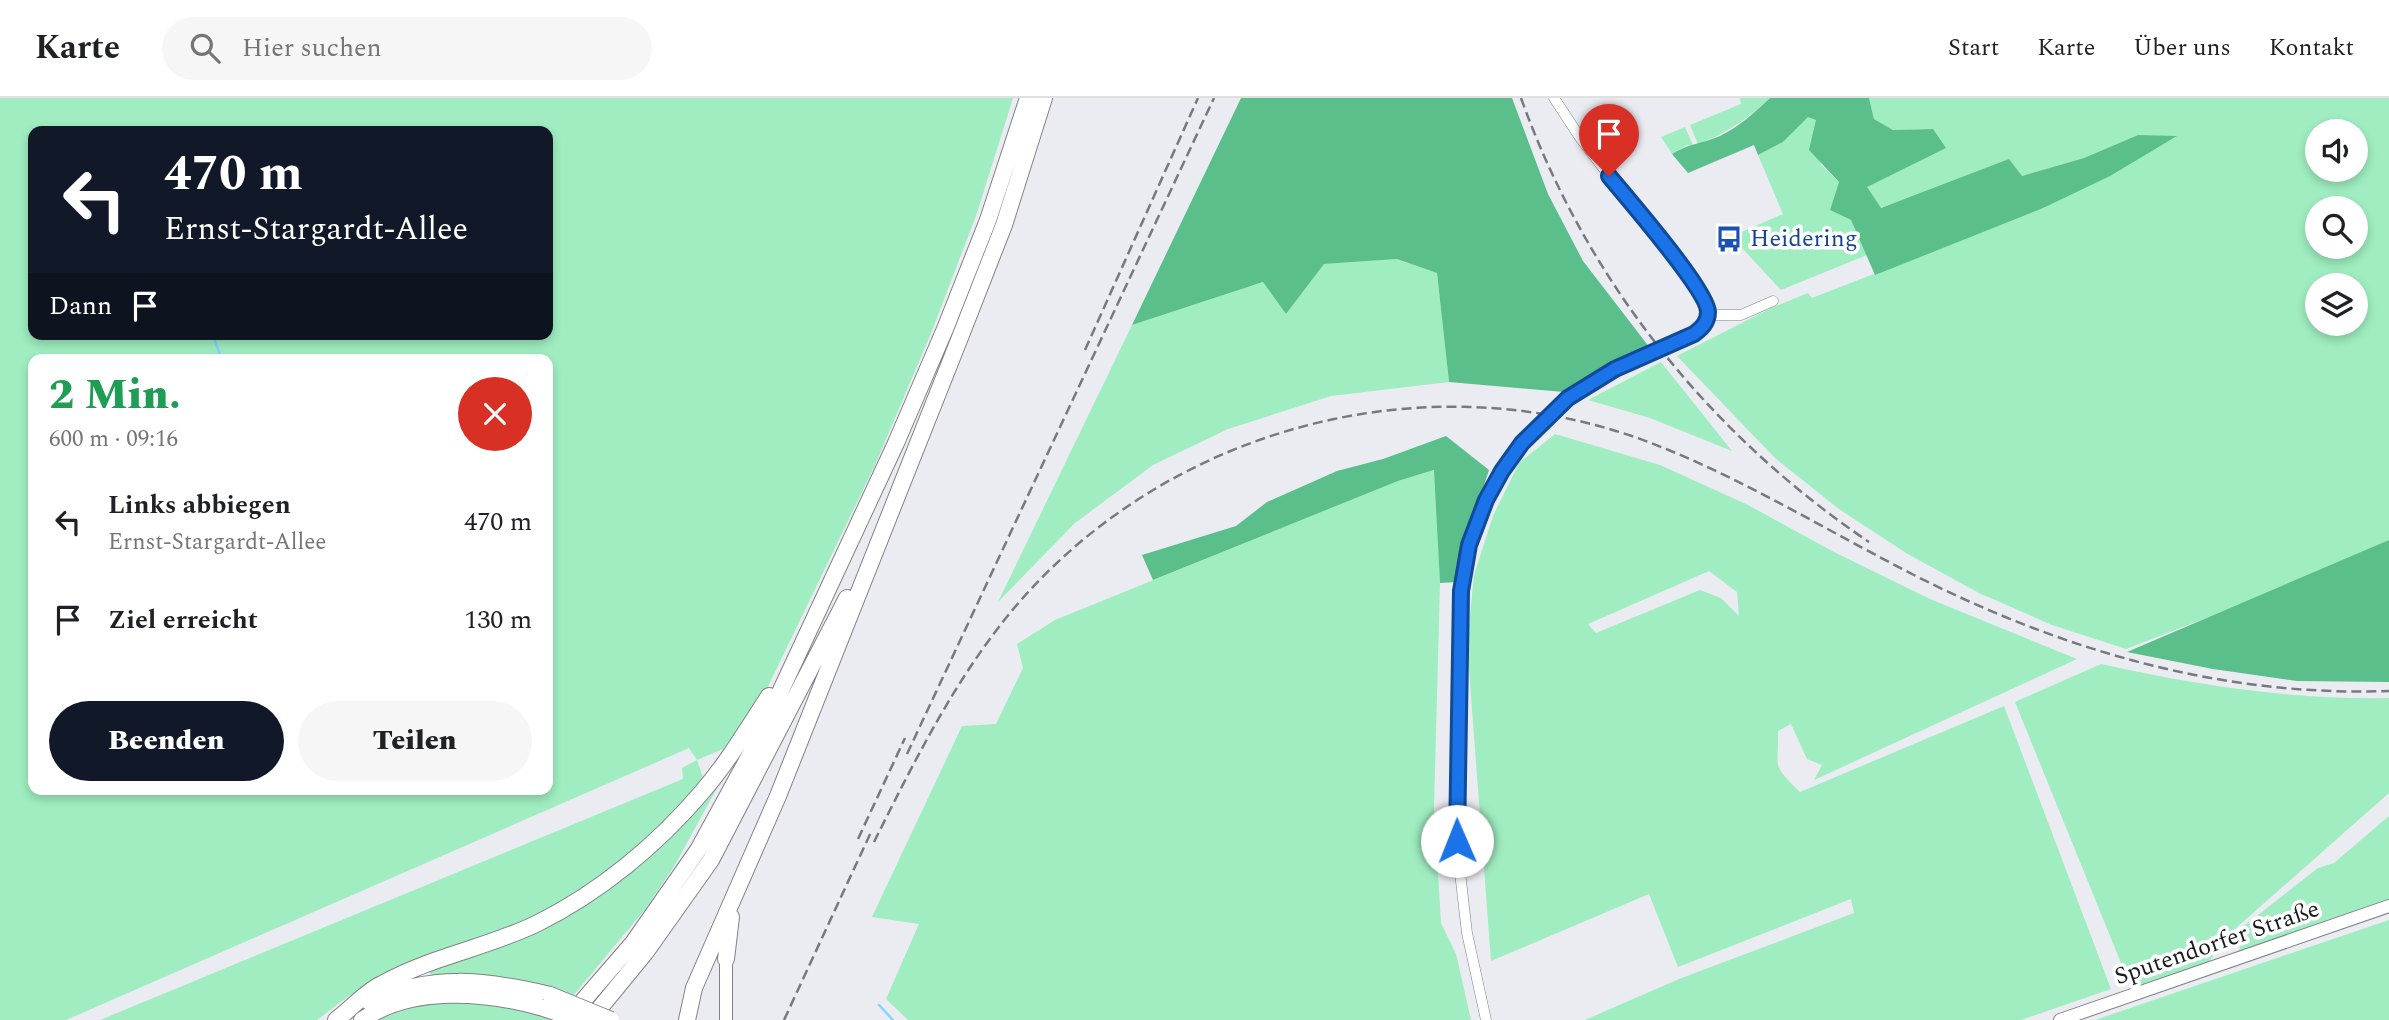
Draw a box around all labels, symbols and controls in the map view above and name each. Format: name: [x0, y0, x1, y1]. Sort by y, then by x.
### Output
search box: [162, 17, 652, 80]
text: Karte: [35, 23, 120, 73]
text: Hier suchen: [242, 28, 382, 68]
icon: search: [186, 29, 224, 67]
text: Start: [1948, 30, 1999, 66]
text: Karte: [2037, 30, 2095, 66]
text: Über uns: [2133, 30, 2231, 66]
text: Kontakt: [2269, 30, 2354, 66]
pin: [1579, 104, 1639, 176]
icon: arrive: [1590, 115, 1628, 153]
map controls: [2305, 119, 2368, 336]
button: sound: [2305, 119, 2368, 182]
text: 470 m: [164, 137, 303, 212]
icon: left: [49, 154, 140, 245]
button: search: [2305, 196, 2368, 259]
text: Ernst-Stargardt-Allee: [164, 205, 468, 254]
place label: Heidering: [1750, 221, 1858, 257]
bus stop icon: Heidering: [1714, 224, 1744, 254]
button: layers: [2305, 273, 2368, 336]
text: Dann: [49, 286, 112, 326]
icon: arrive: [126, 287, 164, 325]
text: 2 Min.: [49, 364, 181, 427]
button: close: [458, 377, 532, 451]
text: 600 m · 09:16: [49, 422, 178, 457]
text: Links abbiegen: [108, 485, 291, 525]
text: 470 m: [464, 502, 532, 542]
icon: left: [49, 503, 87, 541]
text: Ernst-Stargardt-Allee: [108, 525, 326, 560]
text: Ziel erreicht: [108, 600, 258, 640]
text: 130 m: [464, 600, 532, 640]
icon: arrive: [49, 601, 87, 639]
button: Beenden: [49, 701, 284, 781]
button: Teilen: [298, 701, 532, 781]
position arrow: [1420, 804, 1494, 878]
street label: Sputendorfer Straße: [2110, 891, 2324, 995]

